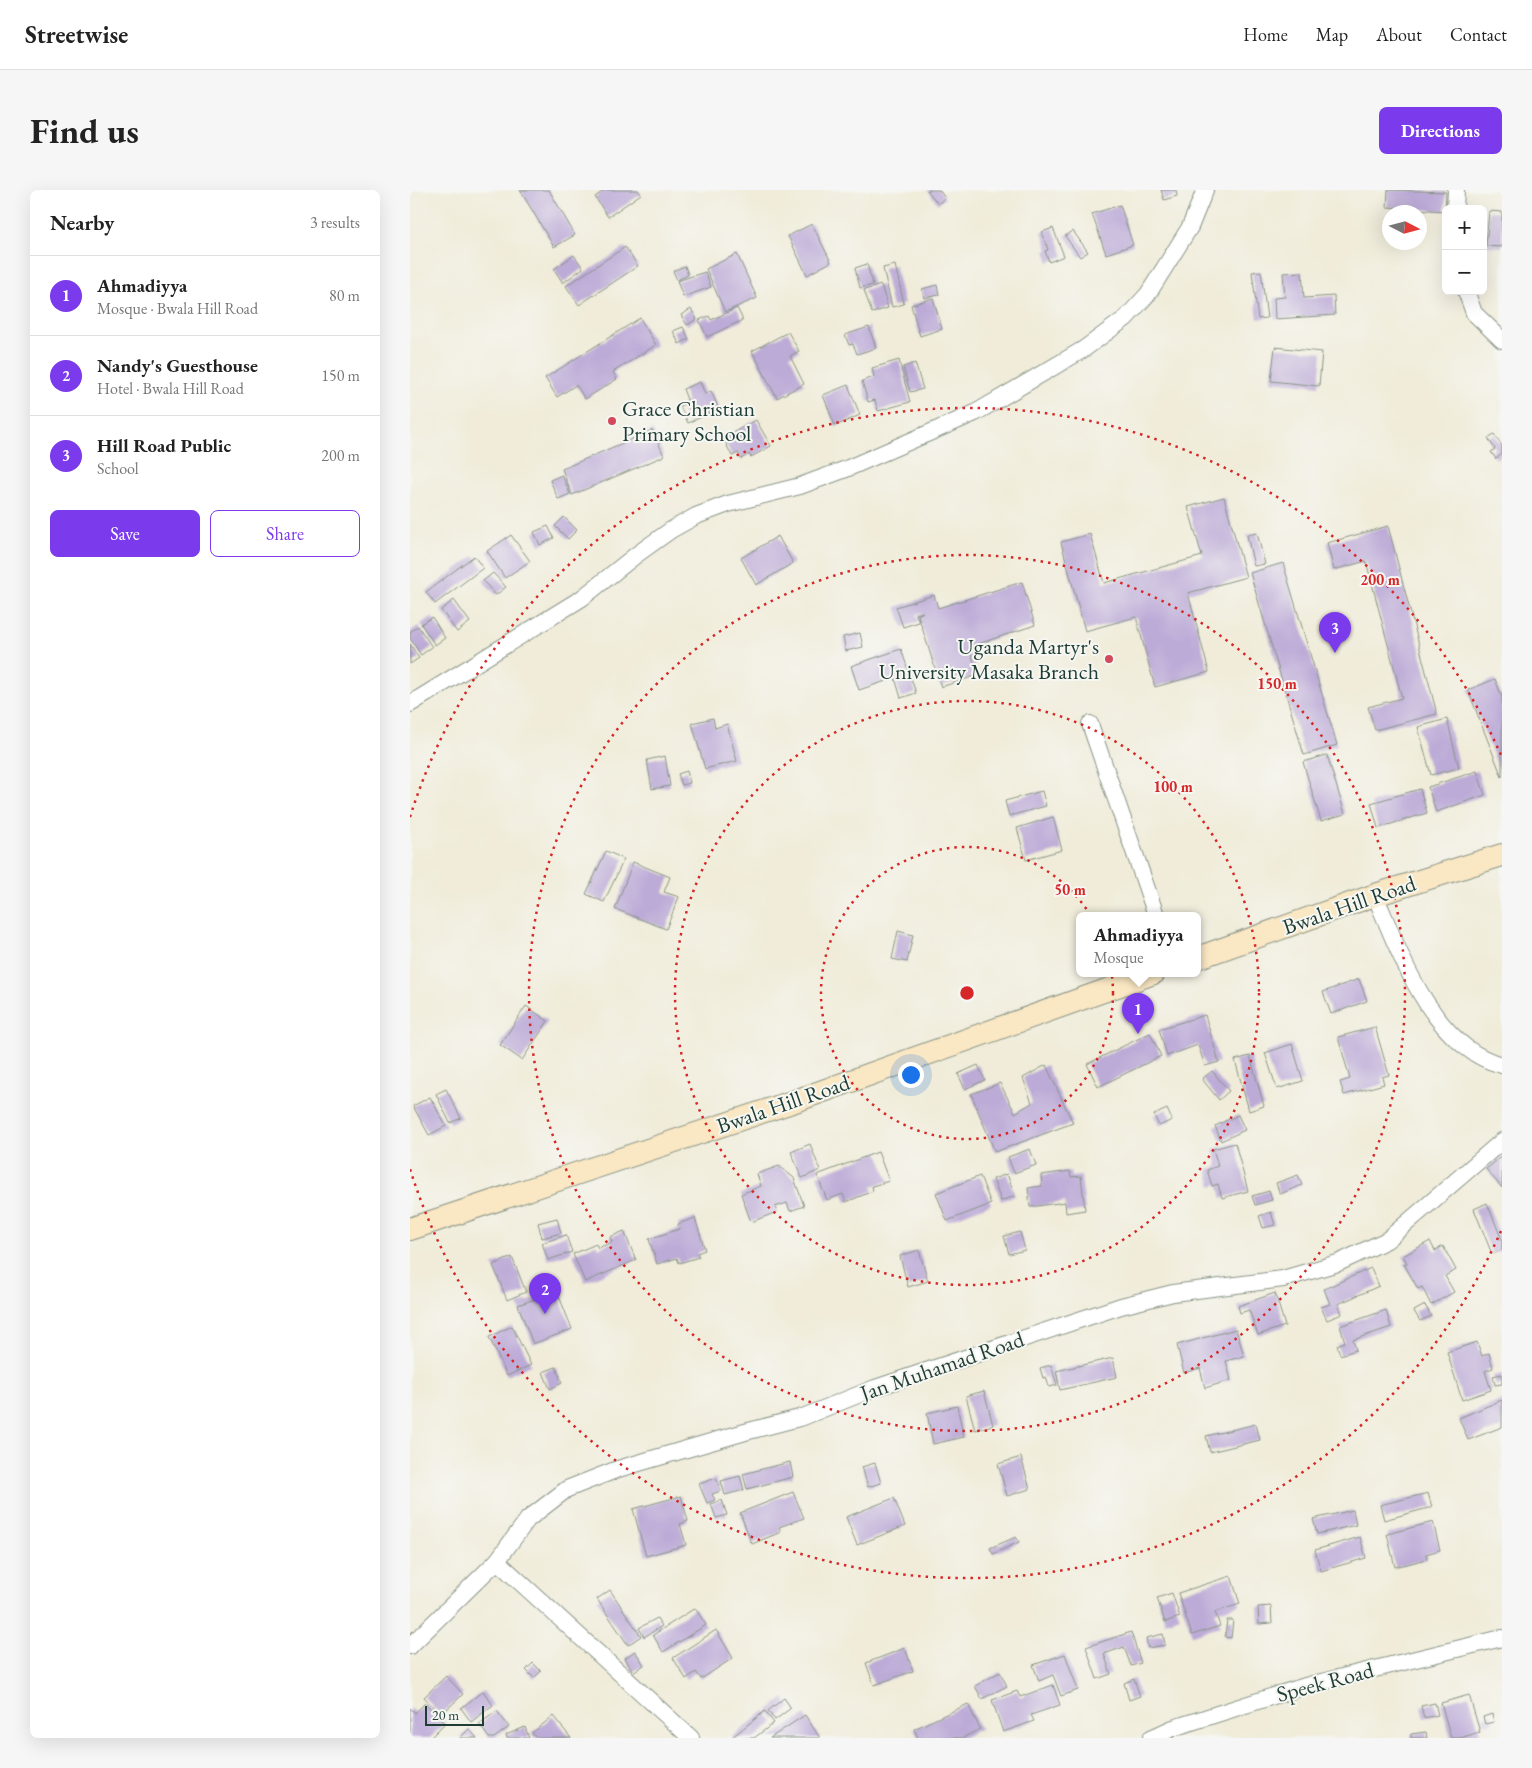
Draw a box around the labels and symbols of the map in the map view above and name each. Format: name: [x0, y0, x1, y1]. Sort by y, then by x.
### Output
north arrow: [1382, 205, 1427, 250]
place label: Grace Christian Primary School: [622, 394, 756, 448]
marker: Grace Christian Primary School: [606, 415, 618, 427]
text: 200 m: [1360, 570, 1400, 589]
pin: 3: [1319, 612, 1351, 653]
place label: Uganda Martyr's University Masaka Branch: [879, 632, 1099, 686]
marker: Uganda Martyr's University Masaka Branch: [1103, 653, 1115, 665]
text: 150 m: [1257, 674, 1297, 693]
text: 100 m: [1153, 777, 1193, 796]
street label: Bwala Hill Road: [1279, 868, 1420, 941]
text: 50 m: [1054, 880, 1086, 899]
centre of rings: [958, 984, 976, 1002]
pin: 1: [1122, 993, 1154, 1034]
your location: [898, 1062, 924, 1088]
street label: Bwala Hill Road: [713, 1067, 854, 1140]
pin: 2: [529, 1273, 561, 1314]
street label: Jan Muhamad Road: [854, 1324, 1029, 1408]
street label: Speek Road: [1273, 1655, 1378, 1709]
scale bar: [425, 1703, 484, 1726]

